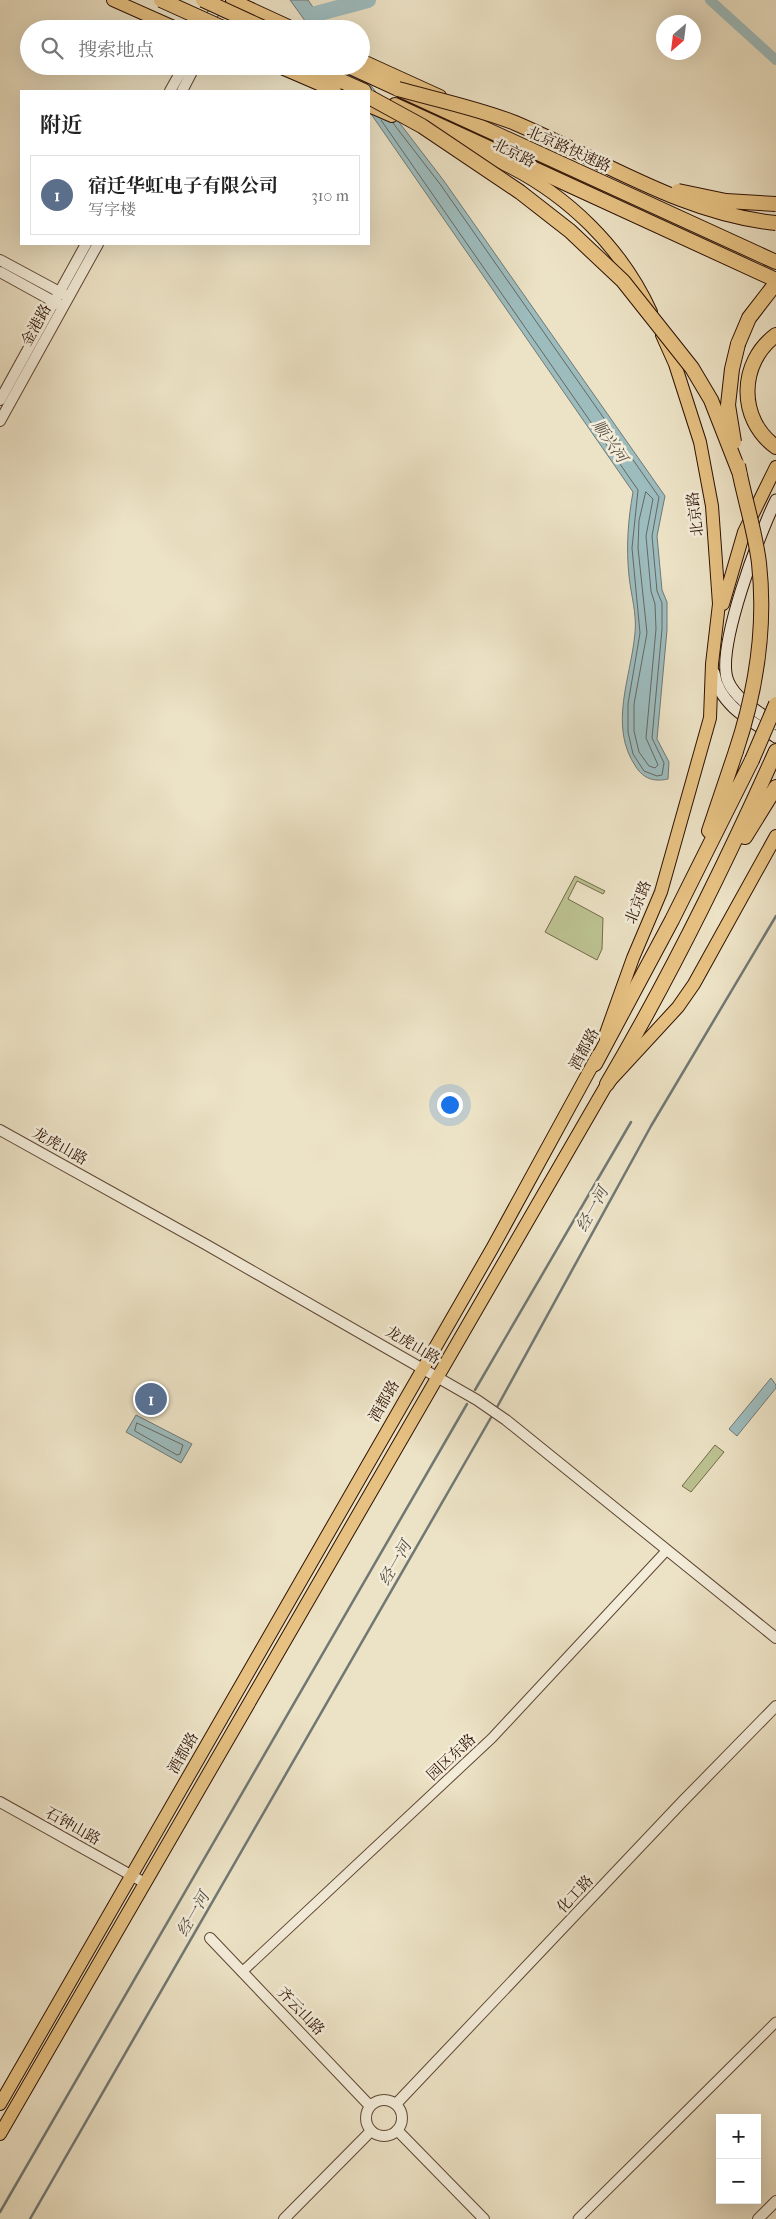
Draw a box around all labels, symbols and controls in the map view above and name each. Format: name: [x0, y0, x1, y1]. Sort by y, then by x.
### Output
north arrow: [656, 15, 701, 60]
search box: [20, 20, 370, 75]
icon: search: [38, 34, 66, 62]
text: 搜索地点: [78, 39, 154, 61]
text: 附近: [40, 113, 82, 137]
street label: 北京路快速路: [524, 122, 614, 176]
street label: 北京路: [490, 135, 538, 171]
text: 宿迁华虹电子有限公司: [88, 175, 278, 197]
text: 1: [54, 186, 60, 205]
text: 310 m: [311, 186, 349, 205]
text: 写字楼: [88, 200, 136, 219]
street label: 金港路: [17, 301, 55, 349]
water label: 顺兴河: [588, 416, 633, 469]
street label: 北京路: [683, 491, 707, 537]
street label: 北京路: [621, 878, 655, 926]
street label: 酒都路: [565, 1025, 603, 1073]
your location: [437, 1092, 463, 1118]
street label: 龙虎山路: [29, 1124, 91, 1168]
water label: 经一河: [572, 1181, 613, 1235]
street label: 龙虎山路: [383, 1322, 443, 1368]
street label: 酒都路: [365, 1377, 403, 1425]
pin: 1: [135, 1380, 167, 1418]
water label: 经一河: [375, 1535, 417, 1589]
street label: 酒都路: [164, 1729, 202, 1777]
street label: 园区东路: [423, 1730, 479, 1784]
street label: 石钟山路: [42, 1804, 104, 1848]
street label: 化工路: [553, 1871, 597, 1917]
water label: 经一河: [173, 1886, 215, 1940]
street label: 齐云山路: [274, 1983, 328, 2039]
map controls: [716, 2114, 761, 2204]
button: +: [716, 2114, 761, 2159]
button: −: [716, 2159, 761, 2204]

